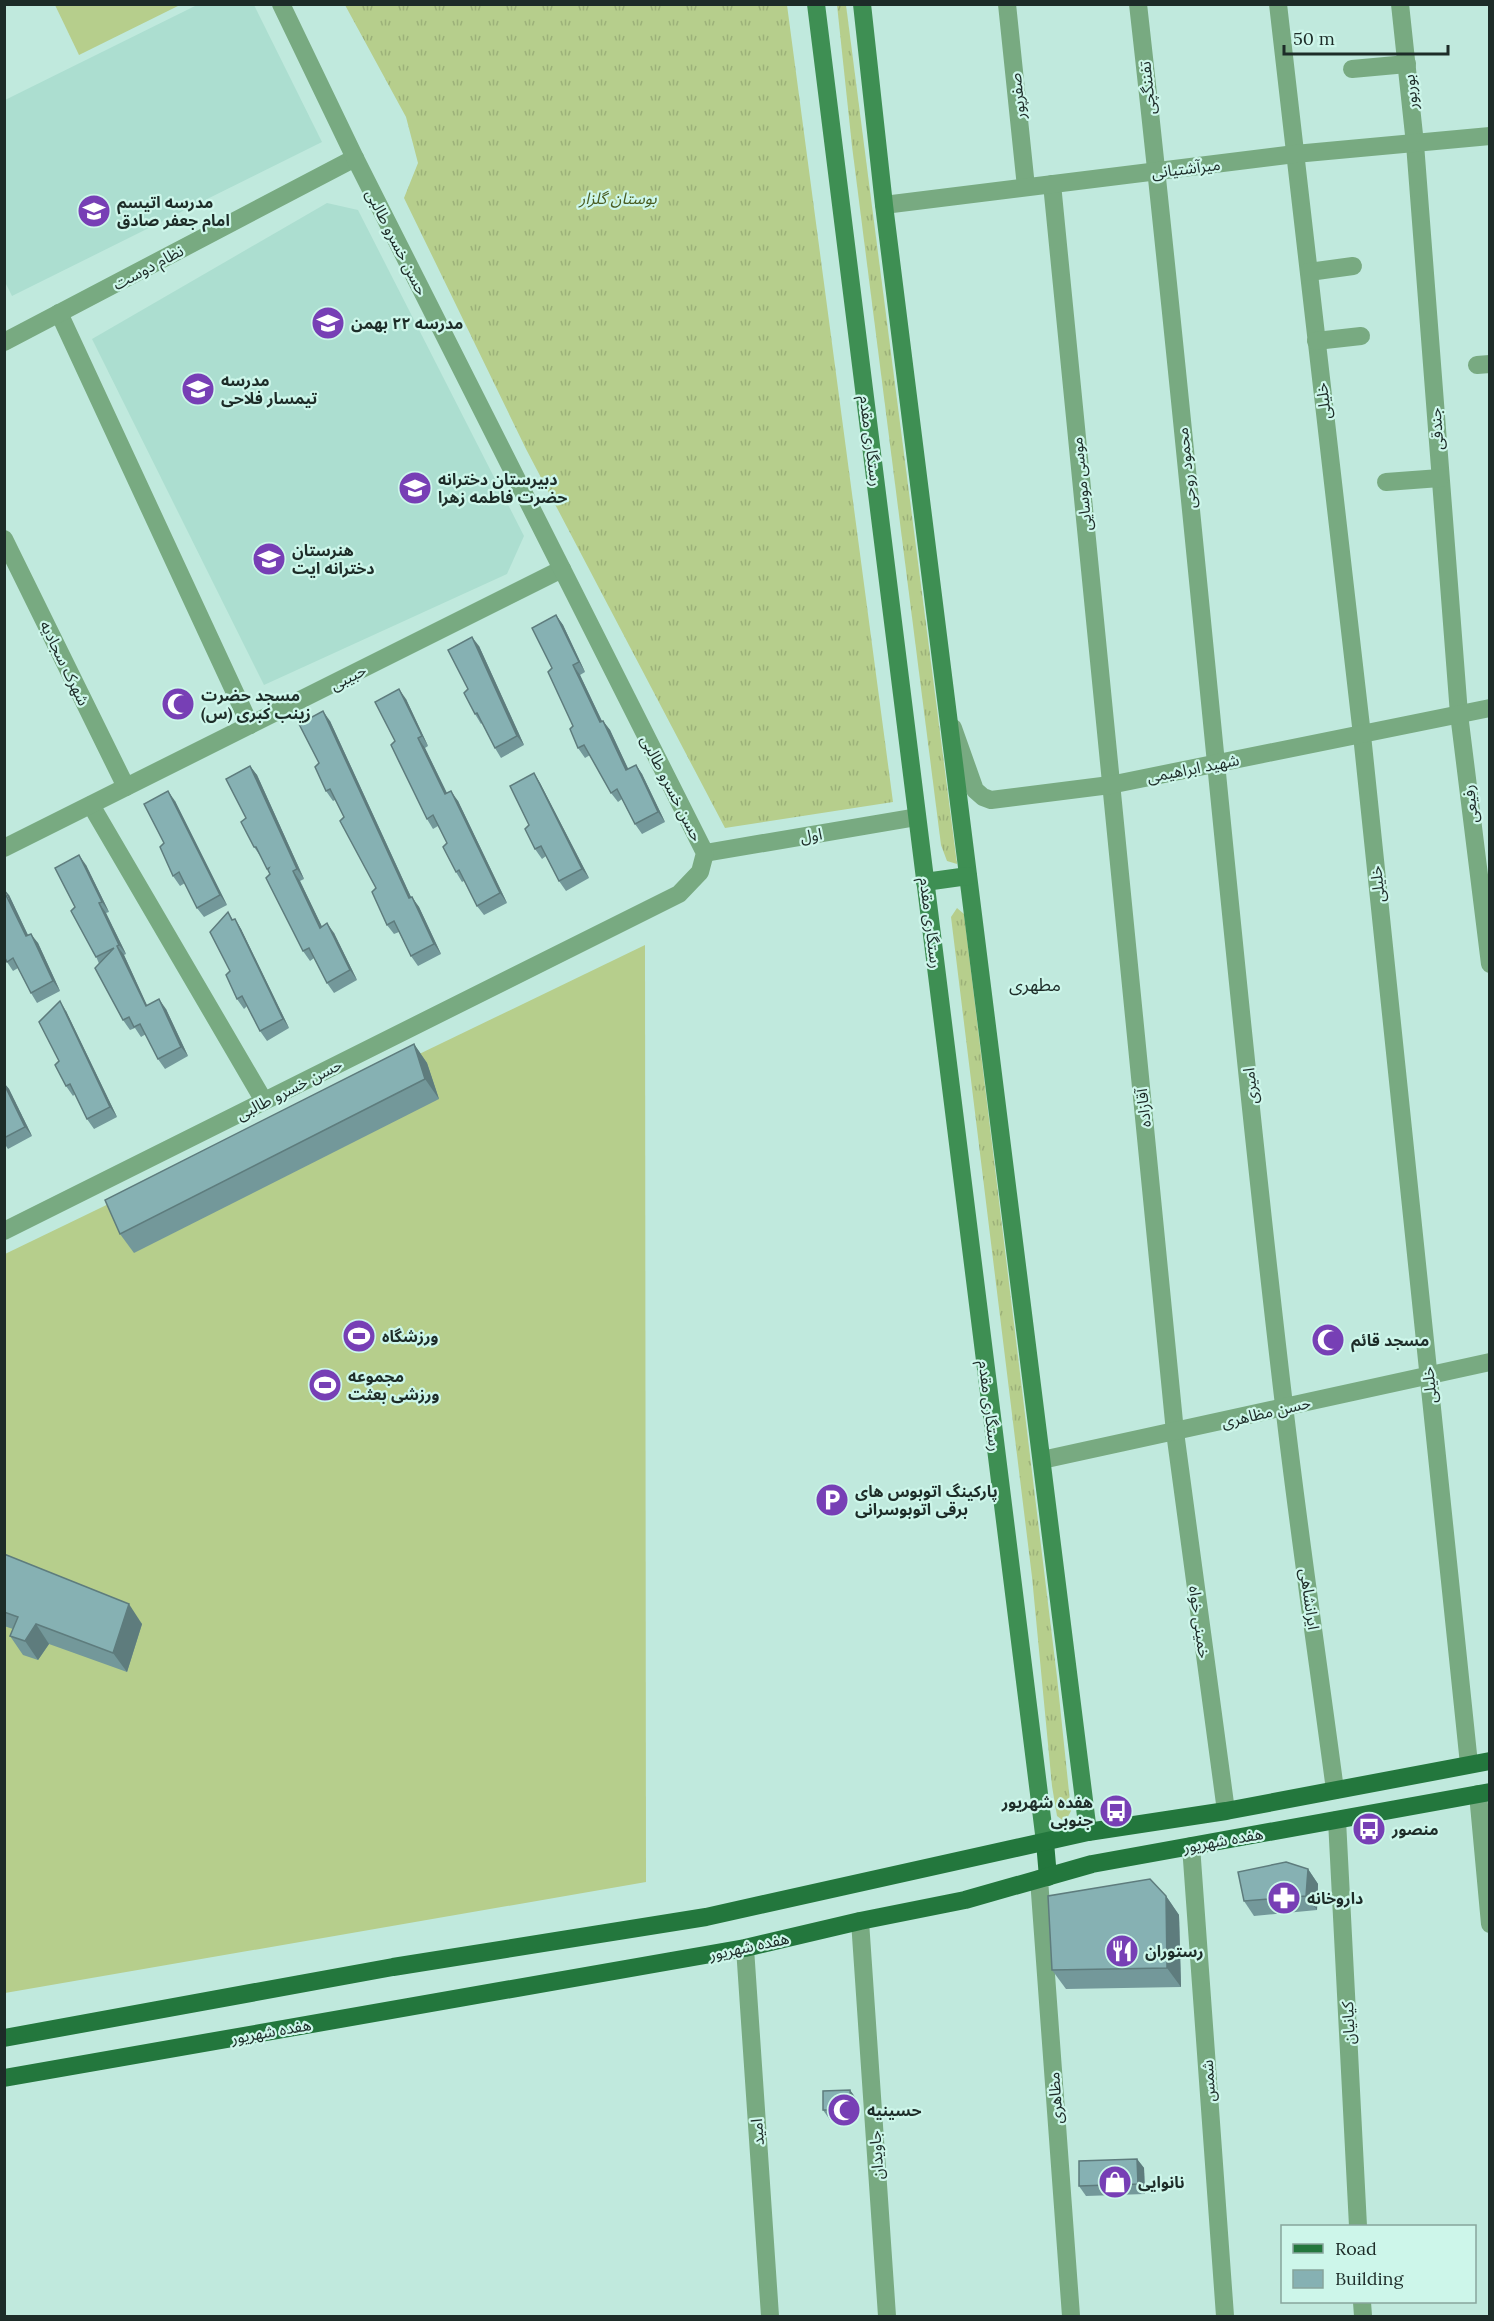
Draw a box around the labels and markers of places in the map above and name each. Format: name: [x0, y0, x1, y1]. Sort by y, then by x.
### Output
place label: مدرسه اتیسم امام جعفر صادق: [117, 192, 230, 232]
school or university icon: مدرسه اتیسم امام جعفر صادق: [76, 193, 112, 229]
school or university icon: مدرسه ۲۲ بهمن: [310, 305, 346, 341]
place label: مدرسه ۲۲ بهمن: [351, 313, 463, 333]
place label: مدرسه تیمسار فلاحی: [221, 370, 318, 408]
school or university icon: مدرسه تیمسار فلاحی: [180, 371, 216, 407]
place label: دبیرستان دخترانه حضرت فاطمه زهرا: [438, 469, 567, 507]
school or university icon: دبیرستان دخترانه حضرت فاطمه زهرا: [397, 470, 433, 506]
place label: هنرستان دخترانه ایت: [292, 540, 375, 578]
school or university icon: هنرستان دخترانه ایت: [251, 541, 287, 577]
place label: مسجد حضرت زینب کبری (س): [201, 685, 311, 724]
mosque icon: مسجد حضرت زینب کبری (س): [160, 686, 196, 722]
sports icon: ورزشگاه: [341, 1318, 377, 1354]
mosque icon: مسجد قائم: [1310, 1322, 1346, 1358]
place label: ورزشگاه: [382, 1326, 439, 1346]
place label: مسجد قائم: [1351, 1330, 1429, 1353]
place label: مجموعه ورزشی بعثت: [348, 1366, 440, 1404]
sports icon: مجموعه ورزشی بعثت: [307, 1367, 343, 1403]
place label: پارکینگ اتوبوس های برقی اتوبوسرانی: [855, 1481, 998, 1519]
parking icon: پارکینگ اتوبوس های برقی اتوبوسرانی: [814, 1482, 850, 1518]
place label: هفده شهریور جنوبی: [1001, 1792, 1093, 1830]
bus stop icon: هفده شهریور جنوبی: [1098, 1793, 1134, 1829]
bus stop icon: منصور: [1351, 1811, 1387, 1847]
place label: منصور: [1391, 1819, 1438, 1839]
pharmacy icon: داروخانه: [1266, 1880, 1302, 1916]
place label: داروخانه: [1307, 1888, 1363, 1908]
restaurant icon: رستوران: [1104, 1933, 1140, 1969]
place label: رستوران: [1145, 1941, 1204, 1961]
mosque icon: حسینیه: [826, 2092, 862, 2128]
place label: حسینیه: [867, 2100, 922, 2120]
shop icon: نانوایی: [1097, 2164, 1133, 2200]
place label: نانوایی: [1138, 2172, 1185, 2192]

